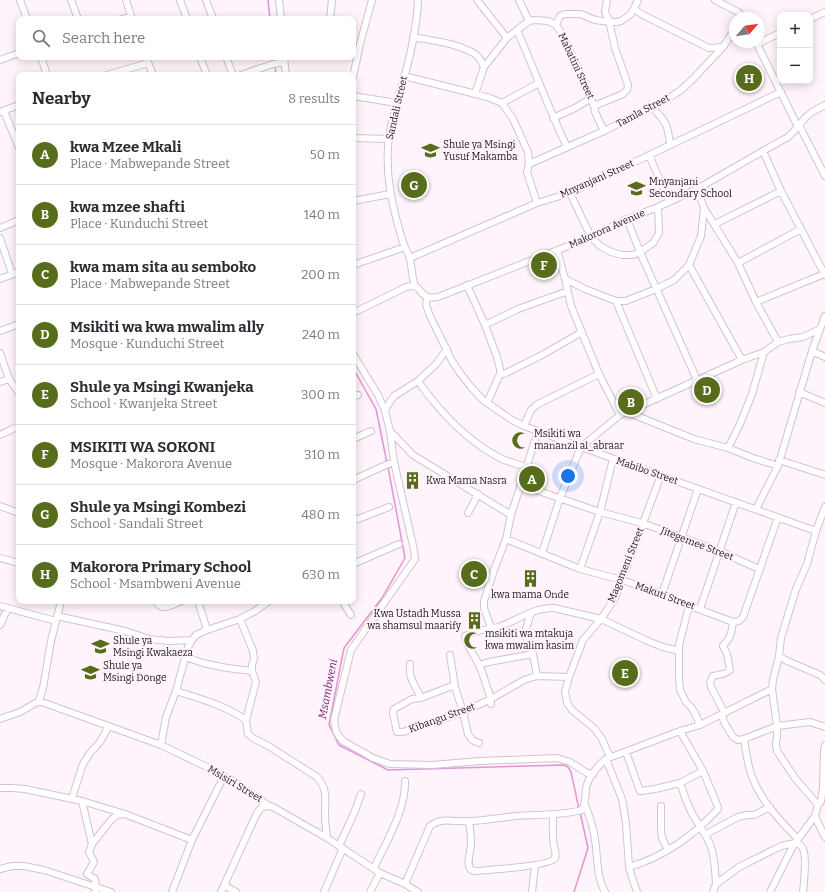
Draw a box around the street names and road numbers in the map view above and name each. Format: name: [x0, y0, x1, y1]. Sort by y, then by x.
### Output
street label: Mabatini Street: [555, 31, 597, 101]
street label: Sandali Street: [384, 75, 410, 141]
street label: Tamla Street: [614, 92, 672, 130]
street label: Mnyanjani Street: [558, 157, 636, 201]
street label: Makorora Avenue: [567, 207, 647, 251]
street label: Mabibo Street: [614, 455, 680, 487]
street label: Jitegemee Street: [658, 524, 735, 564]
street label: Magomeni Street: [605, 525, 647, 604]
street label: Makuti Street: [633, 580, 697, 613]
street label: Kibangu Street: [407, 700, 477, 736]
street label: Msisiri Street: [205, 763, 265, 805]

